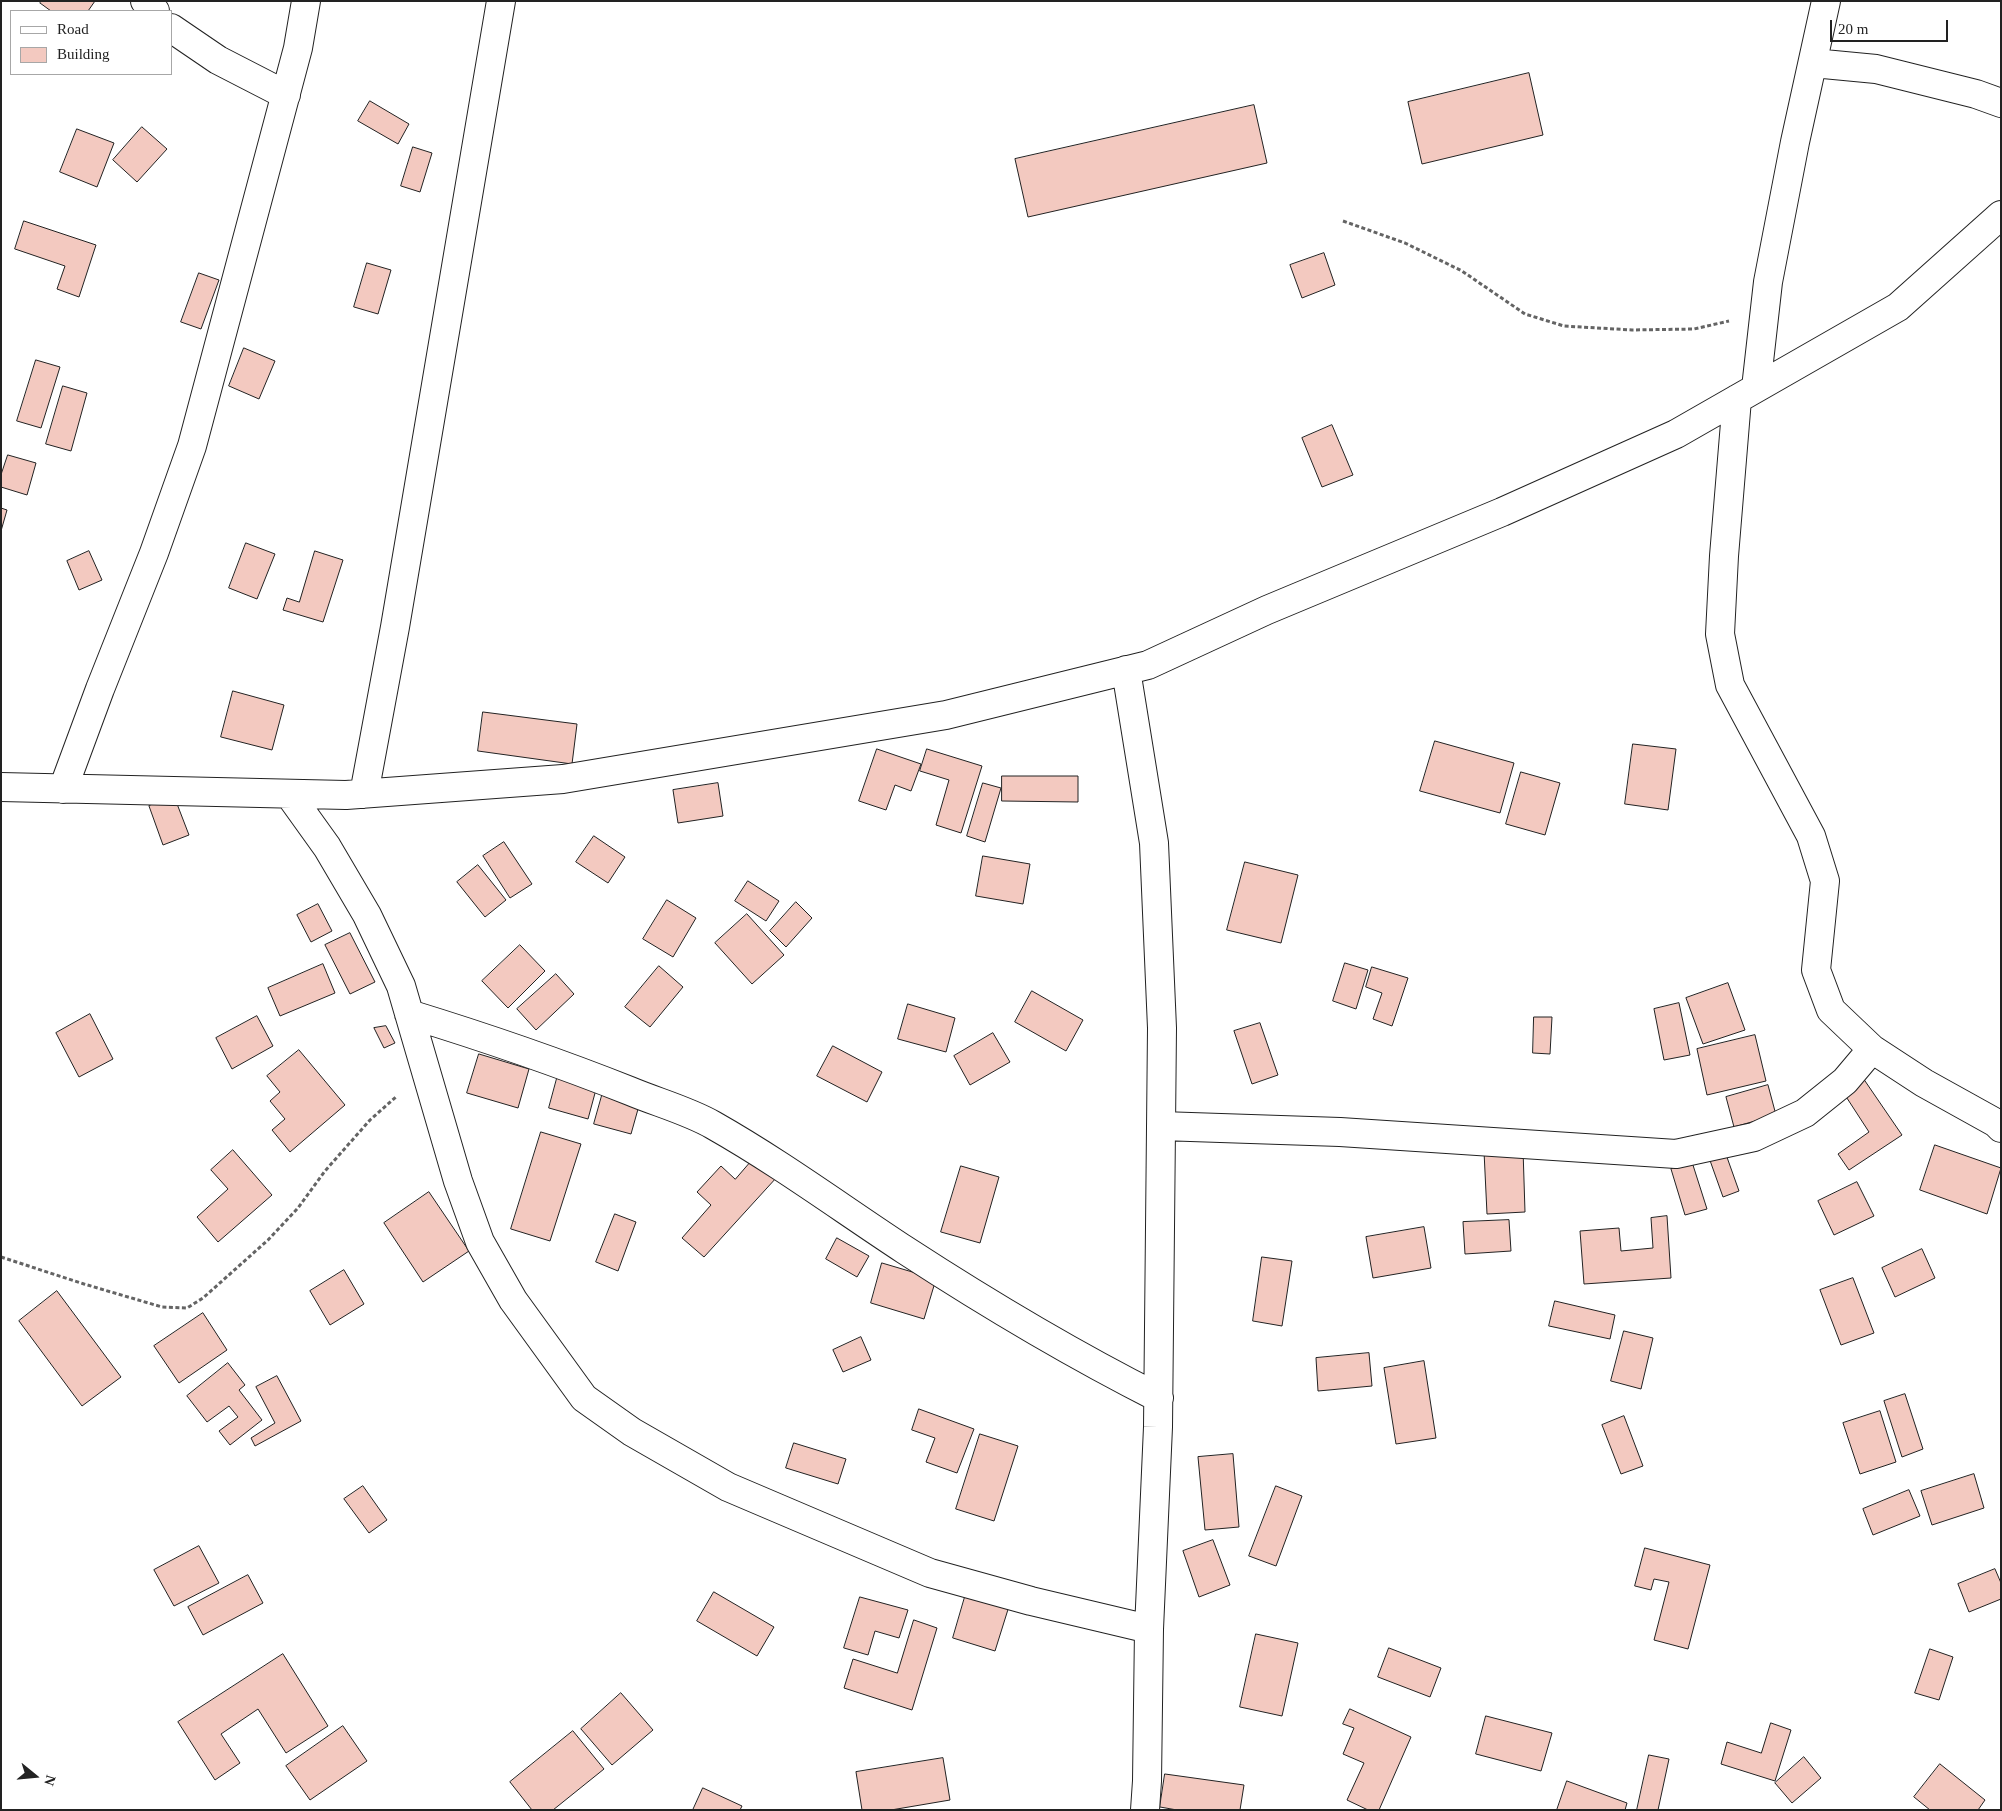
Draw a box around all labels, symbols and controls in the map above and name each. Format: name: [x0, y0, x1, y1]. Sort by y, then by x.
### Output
legend: [10, 10, 172, 75]
scale bar: [1832, 10, 1950, 42]
text: Road: [57, 21, 89, 37]
text: 20 m: [1838, 21, 1868, 37]
text: Building: [57, 46, 110, 62]
north arrow: [10, 1751, 60, 1801]
text: N: [41, 1773, 58, 1788]

